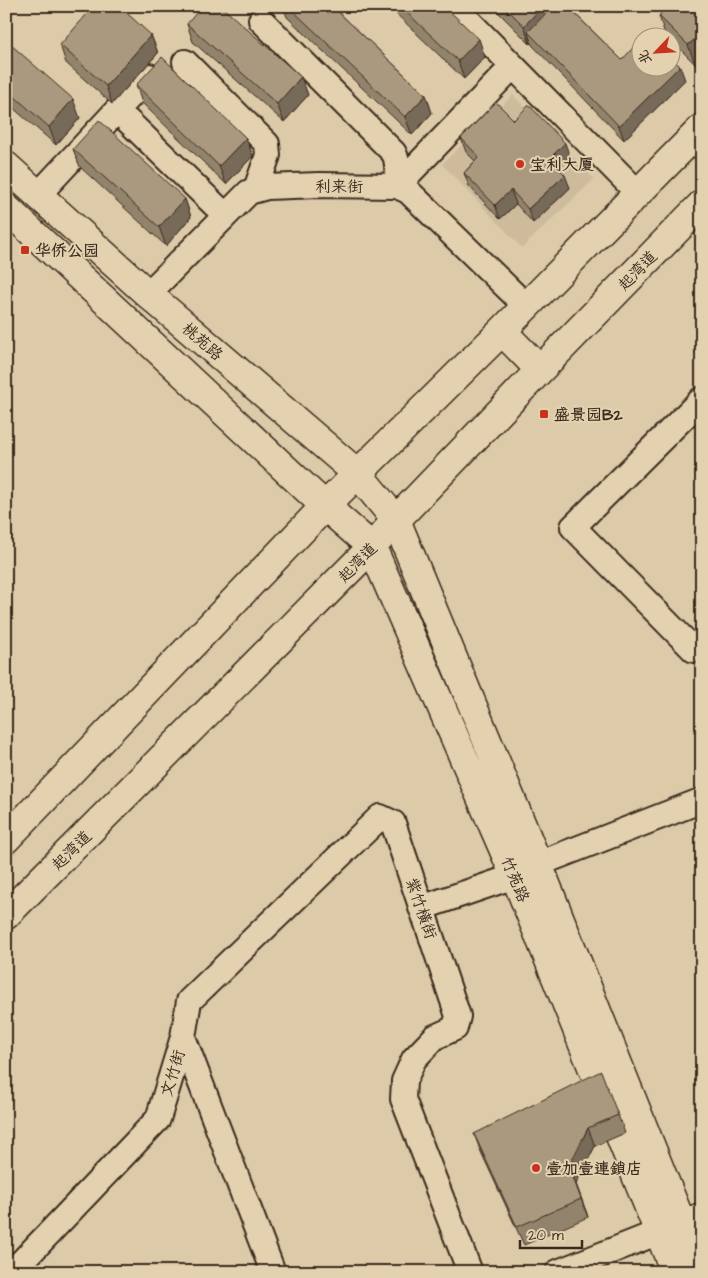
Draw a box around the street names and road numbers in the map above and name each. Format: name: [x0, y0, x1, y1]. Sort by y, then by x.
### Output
street label: 利来街: [315, 176, 363, 198]
street label: 起湾道: [613, 246, 662, 296]
street label: 桃苑路: [177, 318, 228, 366]
street label: 起湾道: [333, 538, 382, 588]
street label: 起湾道: [47, 826, 96, 875]
street label: 竹苑路: [496, 853, 535, 906]
street label: 紫竹横街: [400, 874, 442, 942]
street label: 文竹街: [155, 1047, 190, 1099]

